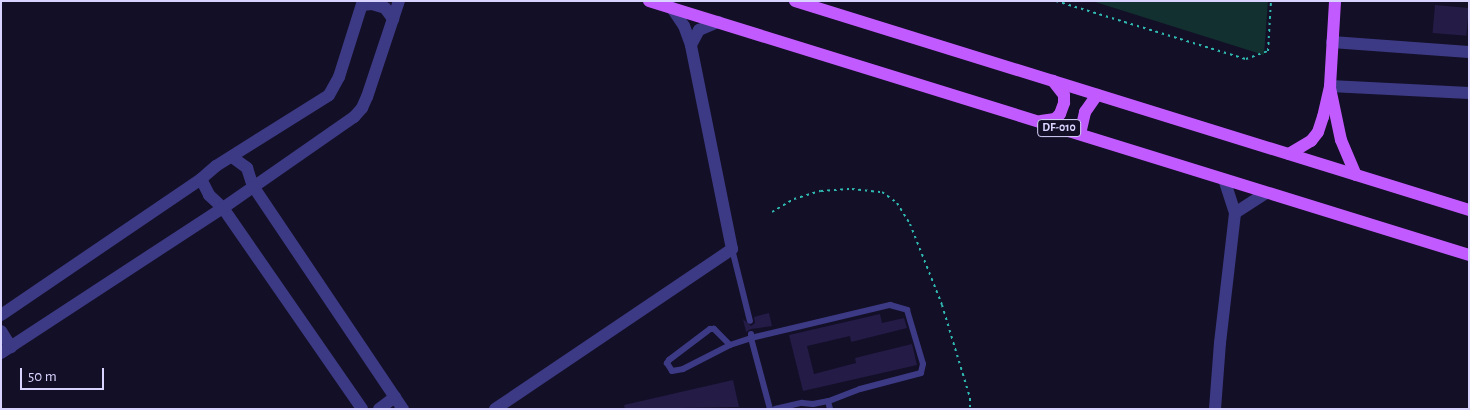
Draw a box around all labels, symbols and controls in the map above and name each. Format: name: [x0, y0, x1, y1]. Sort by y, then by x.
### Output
road number: DF-010: [1036, 119, 1082, 138]
scale bar: [22, 358, 106, 390]
text: 50 m: [28, 369, 57, 384]

